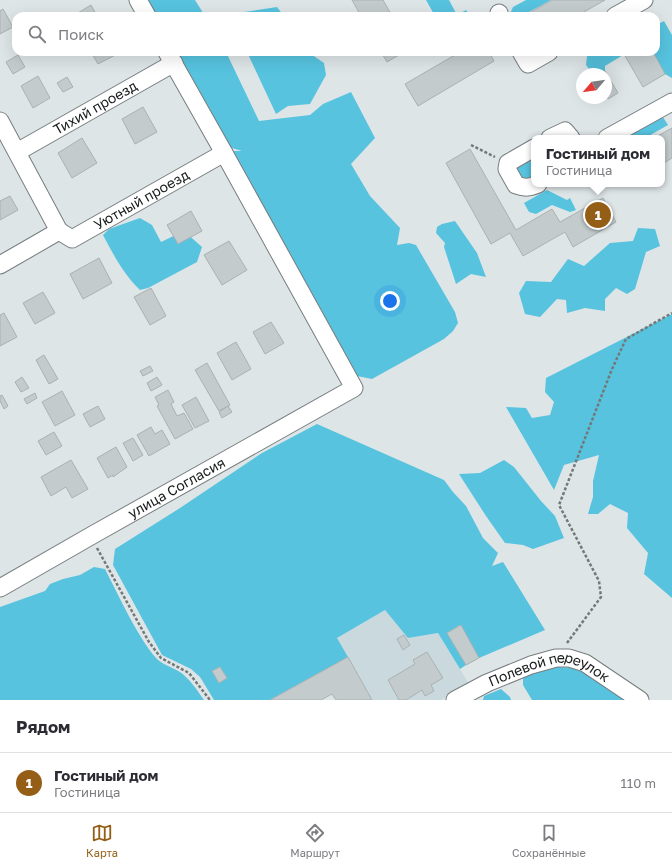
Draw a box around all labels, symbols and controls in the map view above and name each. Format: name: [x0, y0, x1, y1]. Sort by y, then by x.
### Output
search box: [12, 12, 660, 56]
icon: search: [26, 23, 48, 45]
text: Поиск: [58, 25, 104, 43]
north arrow: [576, 68, 612, 104]
street label: Тихий проезд: [50, 76, 140, 138]
popup: [531, 135, 665, 187]
text: Гостиный дом: [546, 144, 650, 162]
text: Гостиница: [546, 162, 612, 178]
street label: Уютный проезд: [91, 165, 192, 233]
pin: 1: [585, 200, 611, 230]
your location: [380, 291, 400, 311]
street label: улица Согласия: [125, 453, 228, 521]
text: Полевой переулок: [486, 648, 613, 689]
street label: Полевой переулок: [484, 674, 612, 694]
text: Рядом: [16, 716, 70, 737]
text: Гостиный дом: [54, 766, 158, 784]
text: 1: [26, 775, 32, 791]
text: 110 m: [621, 775, 656, 791]
text: Гостиница: [54, 784, 120, 800]
tab: Карта: [86, 822, 118, 859]
tab: Маршрут: [290, 822, 340, 859]
tab: Сохранённые: [512, 822, 586, 859]

